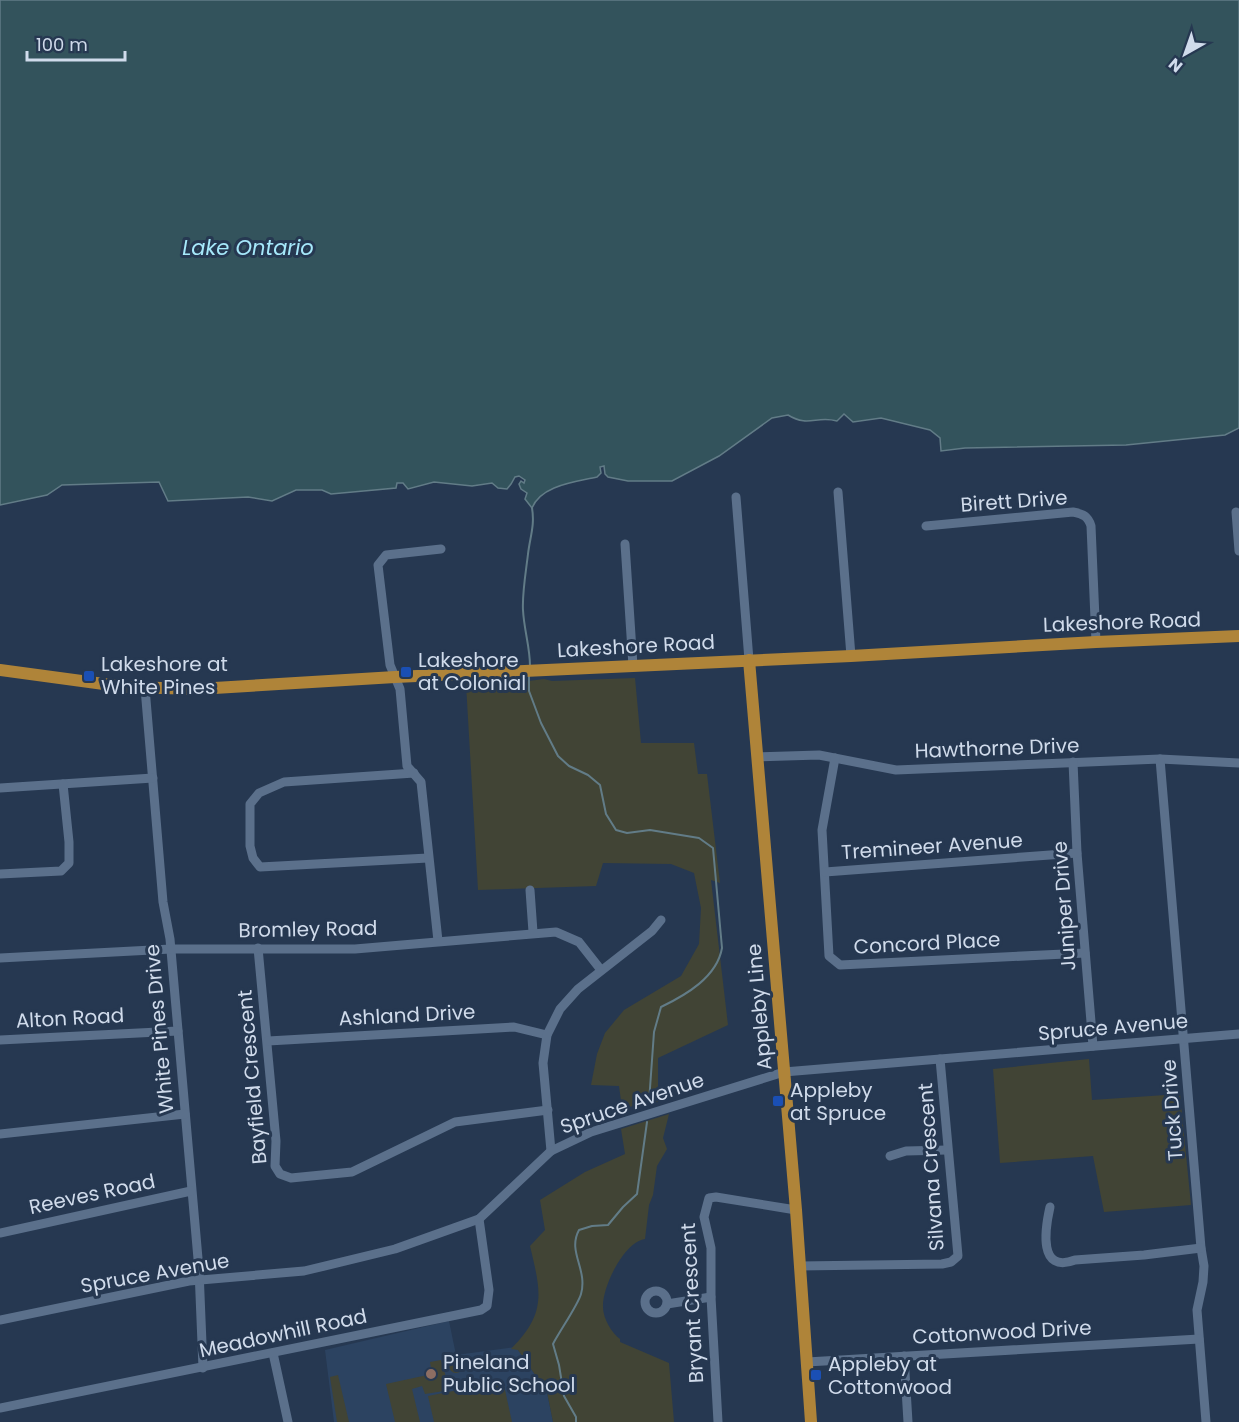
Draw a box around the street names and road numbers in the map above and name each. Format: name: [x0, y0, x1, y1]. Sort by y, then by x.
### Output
street label: Birett Drive: [960, 483, 1068, 519]
street label: Lakeshore Road: [1043, 605, 1201, 639]
street label: Lakeshore Road: [556, 628, 716, 664]
street label: Hawthorne Drive: [914, 731, 1080, 765]
street label: Tremineer Avenue: [840, 826, 1024, 866]
street label: Juniper Drive: [1046, 840, 1082, 972]
street label: Bromley Road: [238, 914, 378, 944]
street label: Concord Place: [853, 925, 1001, 961]
street label: White Pines Drive: [138, 943, 180, 1115]
street label: Appleby Line: [740, 943, 778, 1071]
street label: Bayfield Crescent: [230, 989, 274, 1165]
street label: Ashland Drive: [338, 997, 476, 1033]
street label: Alton Road: [15, 1001, 125, 1035]
street label: Spruce Avenue: [1037, 1006, 1189, 1048]
street label: Tuck Drive: [1154, 1058, 1190, 1162]
street label: Spruce Avenue: [556, 1065, 708, 1141]
street label: Silvana Crescent: [911, 1082, 951, 1252]
street label: Reeves Road: [26, 1167, 158, 1221]
street label: Bryant Crescent: [674, 1222, 710, 1384]
street label: Spruce Avenue: [78, 1246, 232, 1300]
street label: Meadowhill Road: [197, 1302, 369, 1364]
street label: Cottonwood Drive: [912, 1313, 1092, 1351]

